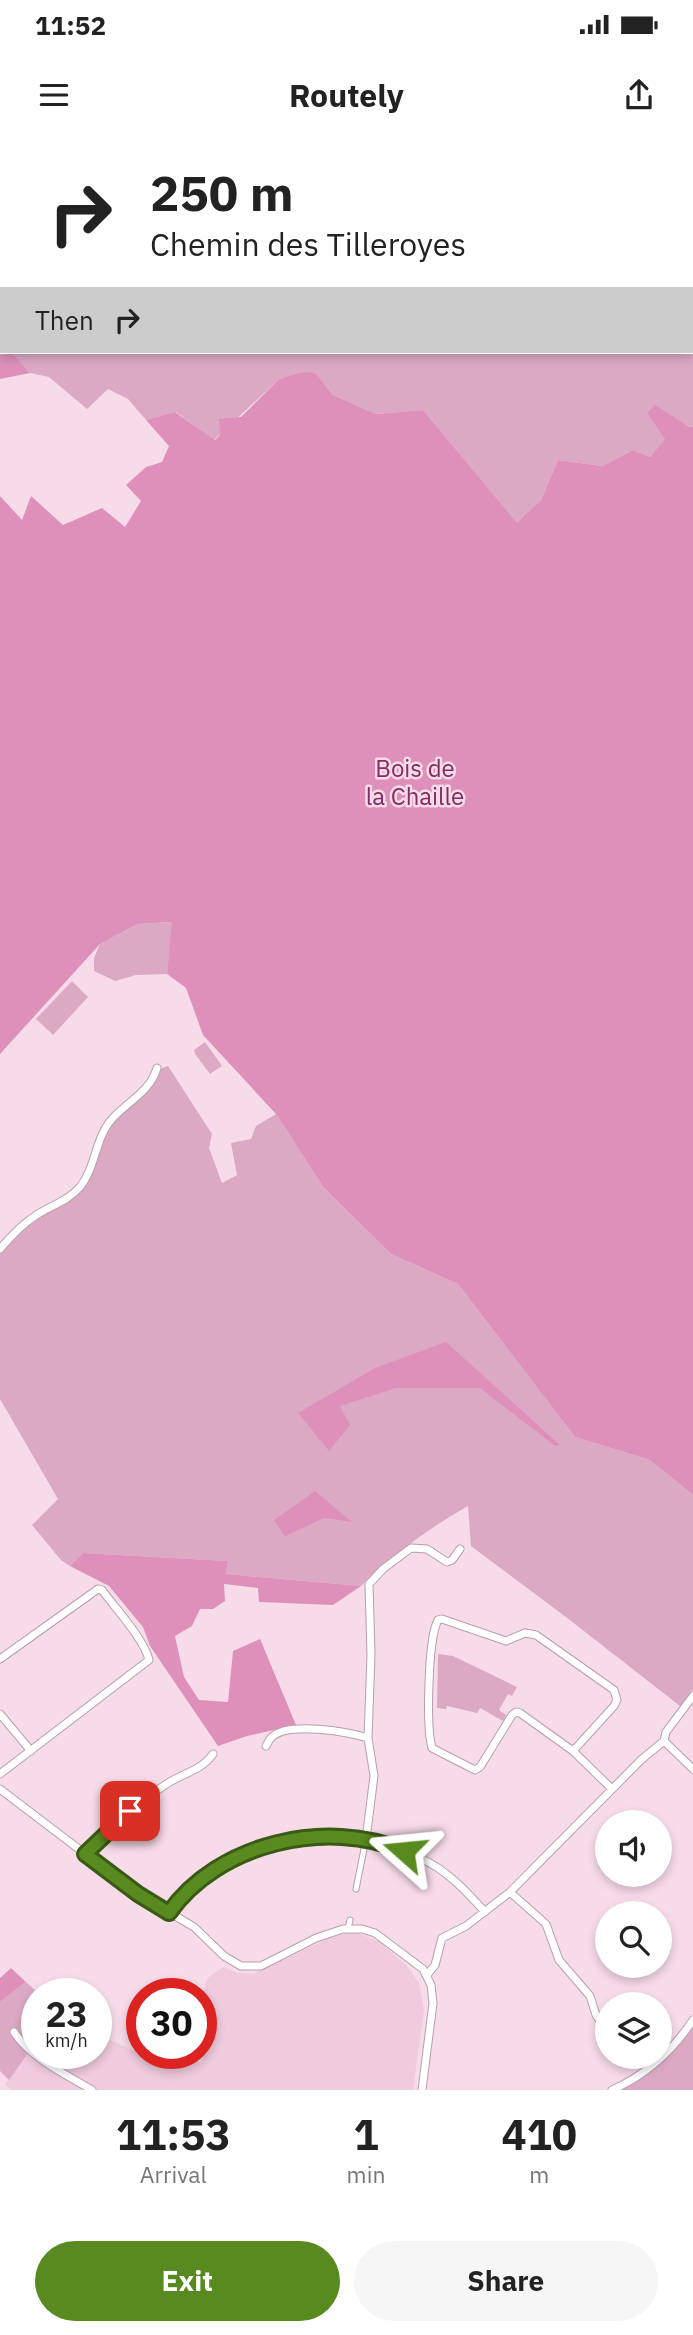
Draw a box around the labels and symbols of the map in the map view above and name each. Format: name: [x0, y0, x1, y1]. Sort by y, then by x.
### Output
park label: Bois de la Chaille: [366, 752, 464, 812]
pin: [100, 1781, 160, 1841]
position arrow: [367, 1814, 441, 1888]
speed limit sign: 30: [126, 1978, 217, 2069]

